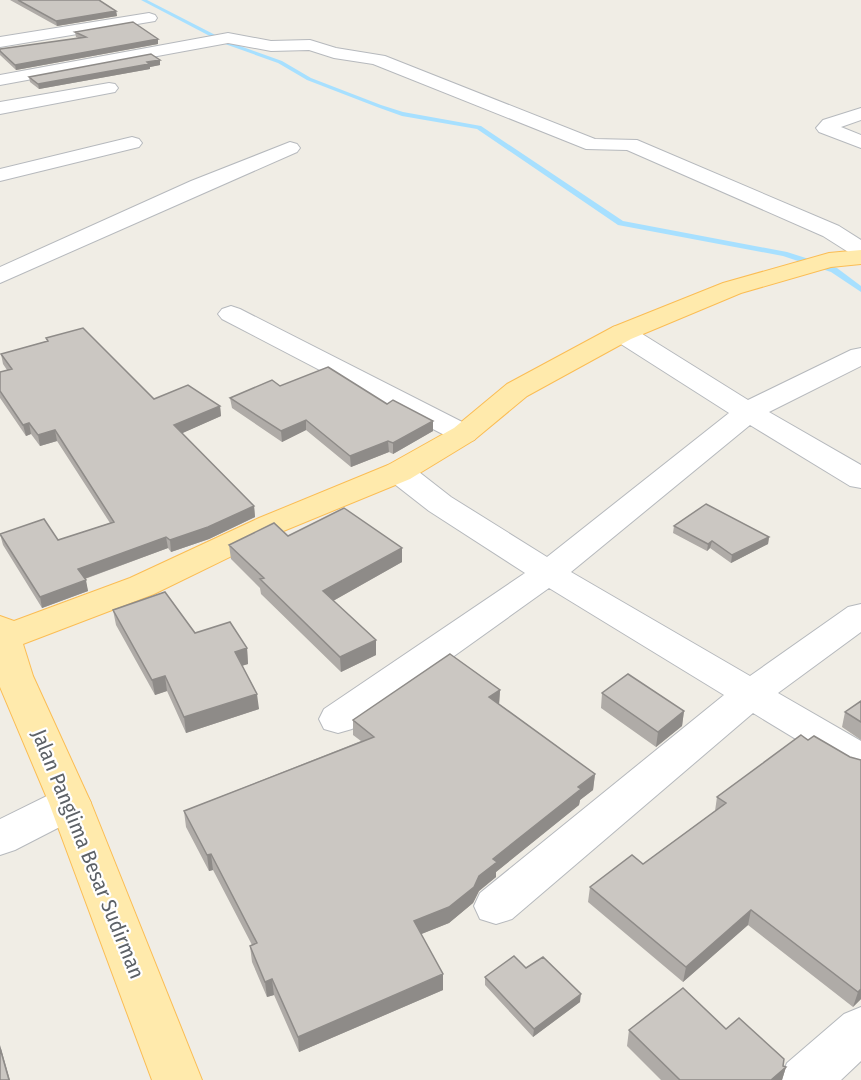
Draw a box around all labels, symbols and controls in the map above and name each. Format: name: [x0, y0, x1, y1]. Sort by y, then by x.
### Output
street label: Jalan Panglima Besar Sudirman: [26, 725, 150, 983]

